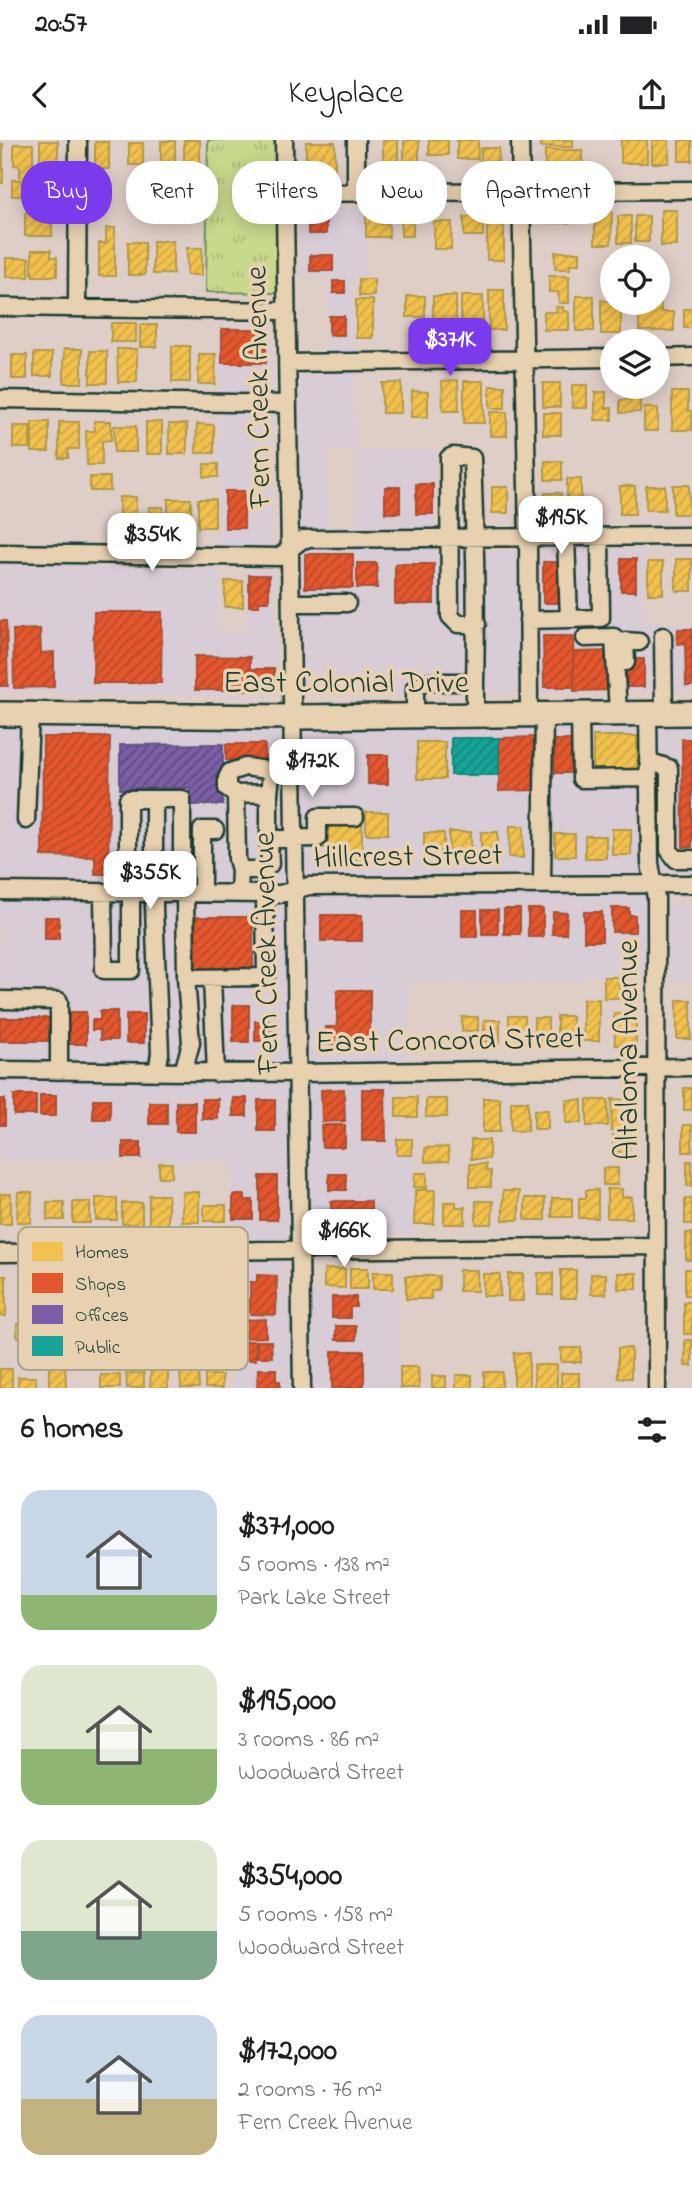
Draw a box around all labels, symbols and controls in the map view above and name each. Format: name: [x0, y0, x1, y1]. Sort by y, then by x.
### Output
text: 20:57: [35, 6, 87, 44]
text: Keyplace: [288, 71, 404, 118]
icon: back: [21, 76, 59, 114]
icon: share: [633, 76, 671, 114]
chip: Buy: [21, 161, 112, 224]
chip: Rent: [126, 161, 218, 224]
chip: Filters: [232, 161, 342, 224]
chip: New: [356, 161, 447, 224]
chip: Apartment: [461, 161, 615, 224]
map controls: [600, 245, 670, 399]
button: locate: [600, 245, 670, 315]
street label: Fern Creek Avenue: [234, 265, 286, 510]
pin: $371K: [401, 318, 499, 378]
text: $371K: [424, 324, 476, 357]
button: layers: [600, 329, 670, 399]
pin: $195K: [512, 496, 610, 556]
text: $195K: [535, 502, 587, 535]
pin: $354K: [103, 514, 201, 573]
text: $354K: [123, 519, 181, 552]
street label: East Colonial Drive: [223, 661, 470, 708]
pin: $172K: [263, 740, 361, 799]
text: $172K: [285, 745, 339, 778]
street label: Fern Creek Avenue: [242, 831, 294, 1076]
street label: Hillcrest Street: [313, 833, 503, 883]
pin: $355K: [101, 852, 199, 911]
text: $355K: [120, 857, 180, 890]
street label: Altaloma Avenue: [606, 939, 653, 1160]
street label: East Concord Street: [315, 1016, 585, 1068]
pin: $166K: [295, 1210, 393, 1269]
text: $166K: [318, 1215, 370, 1248]
legend: [18, 1227, 248, 1370]
text: Homes: [75, 1240, 129, 1267]
text: Shops: [75, 1272, 126, 1299]
text: Offices: [75, 1303, 129, 1330]
text: Public: [75, 1335, 121, 1362]
text: 6 homes: [21, 1408, 124, 1452]
icon: filters: [633, 1411, 671, 1449]
text: $371,000: [238, 1505, 334, 1549]
icon: home: [77, 1518, 161, 1602]
text: 5 rooms · 138 m²: [238, 1549, 390, 1582]
text: Park Lake Street: [238, 1582, 390, 1615]
text: $195,000: [238, 1680, 336, 1724]
icon: home: [77, 1693, 161, 1777]
text: 3 rooms · 86 m²: [238, 1724, 379, 1757]
text: Woodward Street: [238, 1757, 404, 1790]
text: $354,000: [238, 1855, 342, 1899]
icon: home: [77, 1868, 161, 1952]
text: 5 rooms · 158 m²: [238, 1899, 393, 1932]
text: Woodward Street: [238, 1932, 404, 1965]
text: $172,000: [238, 2030, 337, 2074]
icon: home: [77, 2043, 161, 2127]
text: 2 rooms · 76 m²: [238, 2074, 382, 2107]
text: Fern Creek Avenue: [238, 2107, 412, 2140]

